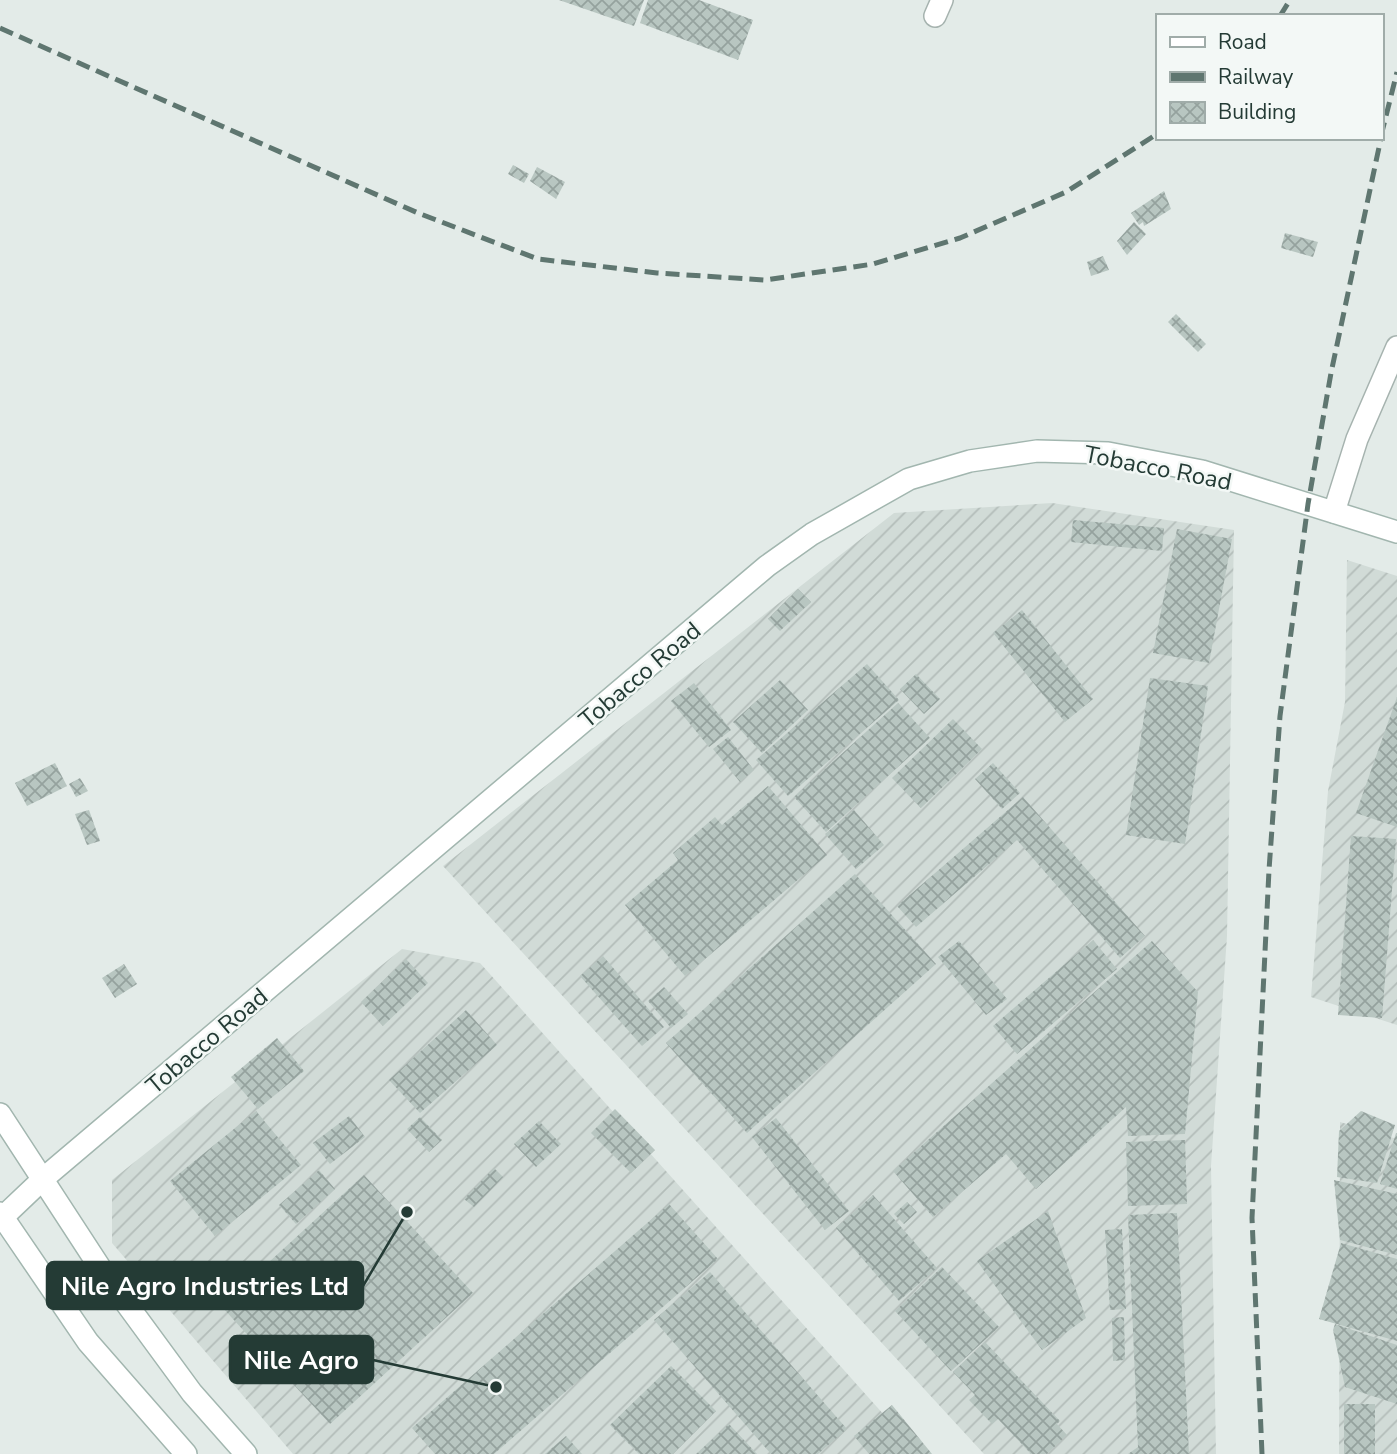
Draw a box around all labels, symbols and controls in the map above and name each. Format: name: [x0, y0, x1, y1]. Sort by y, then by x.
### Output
legend: [1156, 14, 1383, 140]
text: Road: [1218, 28, 1267, 56]
text: Railway: [1218, 63, 1293, 91]
text: Building: [1218, 98, 1296, 126]
street label: Tobacco Road: [1081, 438, 1235, 498]
street label: Tobacco Road: [572, 615, 708, 735]
street label: Tobacco Road: [139, 981, 275, 1101]
callout: Nile Agro Industries Ltd: [47, 1262, 363, 1309]
text: Nile Agro Industries Ltd: [61, 1269, 349, 1304]
callout: Nile Agro: [230, 1336, 373, 1383]
text: Nile Agro: [243, 1343, 359, 1378]

